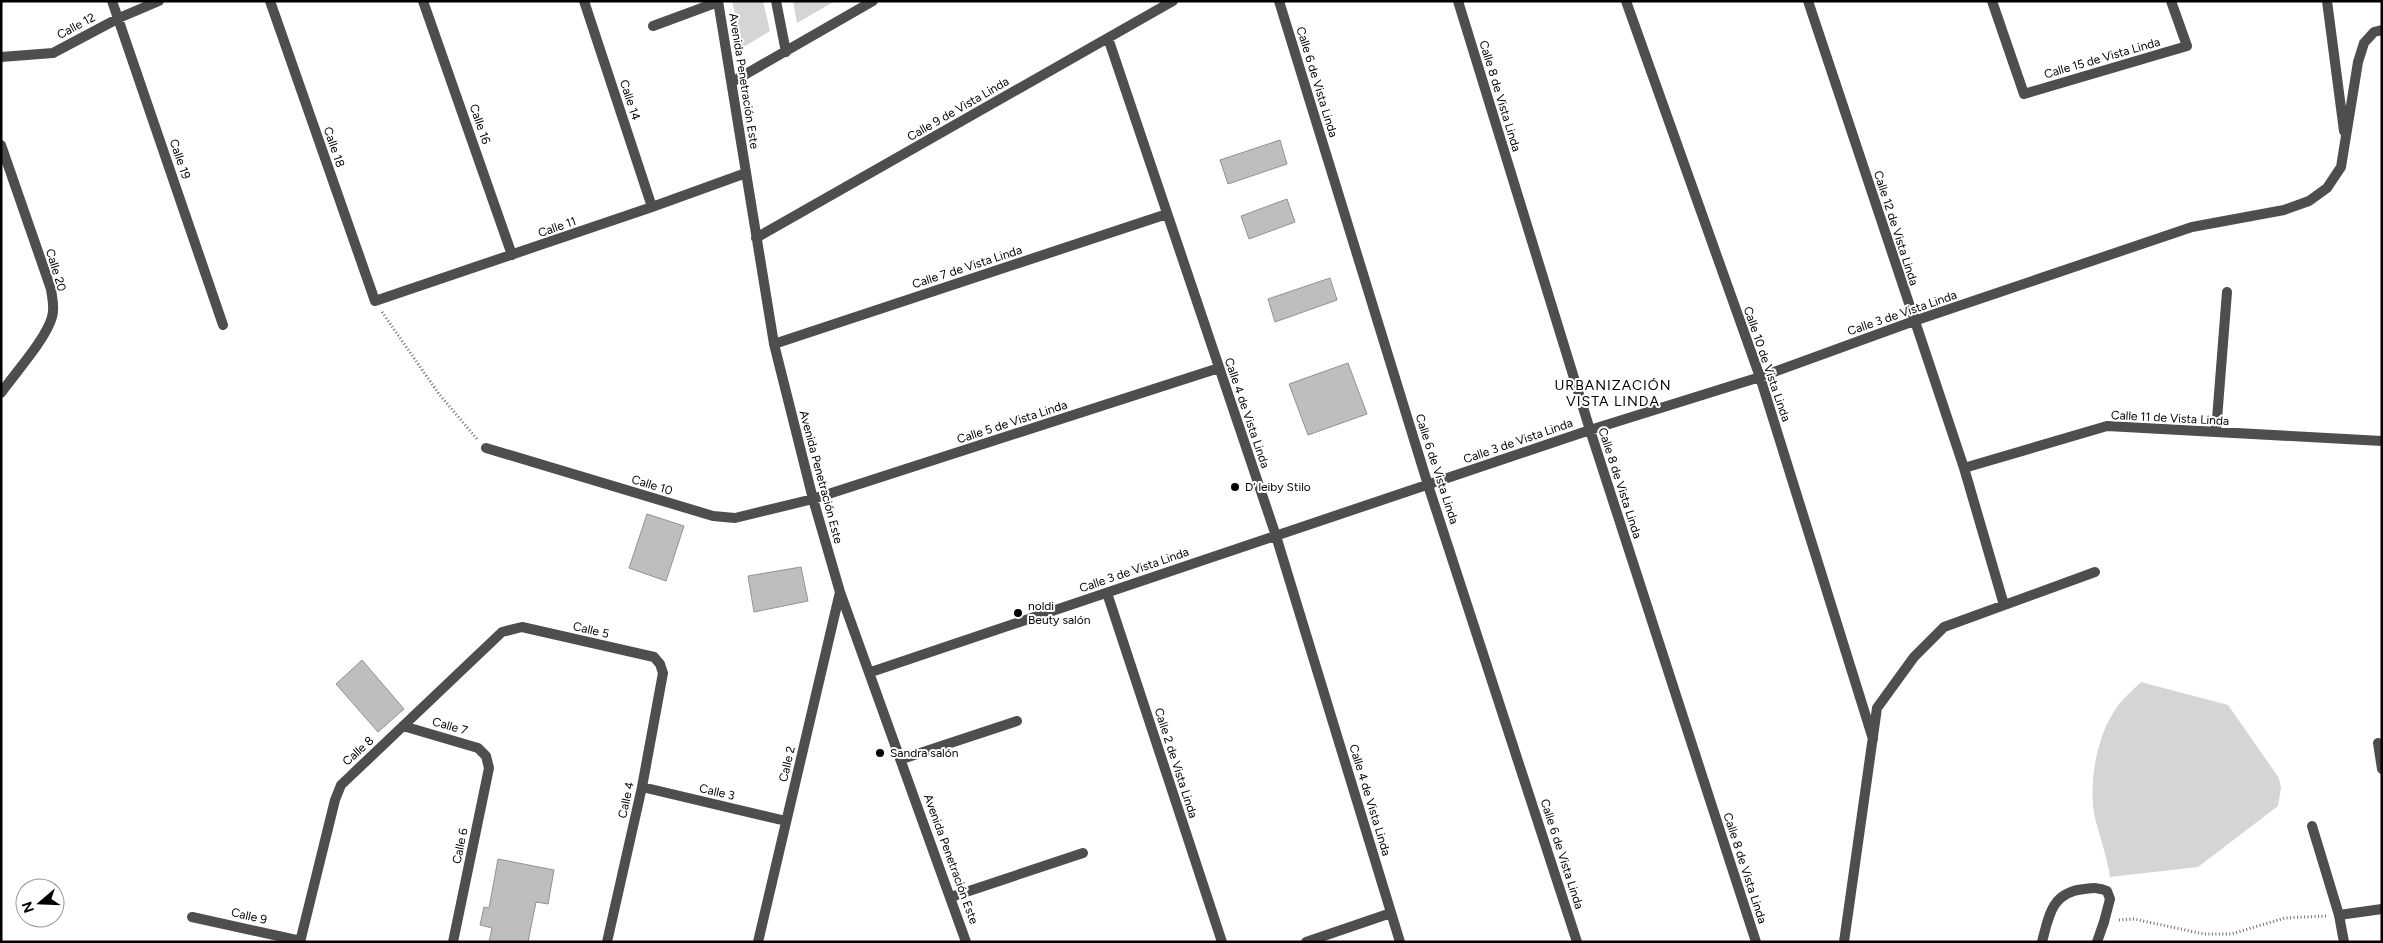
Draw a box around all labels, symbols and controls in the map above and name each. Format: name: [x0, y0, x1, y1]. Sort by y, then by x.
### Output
street label: Calle 12: [55, 10, 97, 42]
street label: Avenida Penetración Este: [726, 12, 762, 150]
street label: Calle 6 de Vista Linda: [1293, 25, 1341, 139]
street label: Calle 15 de Vista Linda: [2042, 35, 2162, 81]
street label: Calle 8 de Vista Linda: [1476, 39, 1524, 153]
street label: Calle 9 de Vista Linda: [905, 74, 1011, 144]
street label: Calle 14: [617, 78, 643, 123]
street label: Calle 16: [467, 102, 493, 146]
street label: Calle 18: [321, 125, 347, 169]
street label: Calle 19: [167, 137, 193, 181]
street label: Calle 12 de Vista Linda: [1871, 169, 1921, 287]
street label: Calle 11: [536, 214, 578, 240]
street label: Calle 7 de Vista Linda: [910, 243, 1024, 291]
street label: Calle 20: [43, 247, 69, 293]
street label: Calle 3 de Vista Linda: [1845, 288, 1959, 338]
street label: Calle 10 de Vista Linda: [1741, 305, 1793, 423]
street label: Calle 4 de Vista Linda: [1222, 356, 1272, 470]
district label: URBANIZACIÓN VISTA LINDA: [1554, 377, 1672, 410]
street label: Calle 5 de Vista Linda: [955, 398, 1069, 446]
street label: Calle 11 de Vista Linda: [2111, 408, 2229, 428]
street label: Avenida Penetración Este: [796, 409, 846, 546]
street label: Calle 6 de Vista Linda: [1413, 412, 1461, 526]
street label: Calle 3 de Vista Linda: [1461, 416, 1575, 466]
street label: Calle 8 de Vista Linda: [1595, 426, 1645, 540]
street label: Calle 10: [630, 472, 675, 498]
place label: D’ leiby Stilo: [1245, 480, 1311, 494]
marker: D’ leiby Stilo: [1229, 481, 1241, 493]
street label: Calle 3 de Vista Linda: [1077, 545, 1191, 595]
place label: noldi Beuty salón: [1028, 599, 1091, 627]
marker: noldi Beuty salón: [1012, 607, 1024, 619]
street label: Calle 5: [572, 619, 610, 641]
street label: Calle 2 de Vista Linda: [1152, 706, 1200, 820]
street label: Calle 7: [431, 714, 470, 738]
street label: Calle 8: [340, 733, 376, 769]
street label: Calle 4 de Vista Linda: [1346, 743, 1394, 857]
street label: Calle 2: [776, 745, 798, 783]
place label: Sandra salón: [890, 746, 959, 760]
marker: Sandra salón: [874, 747, 886, 759]
street label: Calle 4: [615, 780, 637, 820]
street label: Calle 3: [698, 781, 736, 803]
street label: Avenida Penetración Este: [921, 792, 981, 926]
street label: Calle 6 de Vista Linda: [1538, 797, 1586, 911]
street label: Calle 8 de Vista Linda: [1720, 811, 1770, 925]
street label: Calle 6: [449, 827, 471, 865]
north arrow: [15, 878, 65, 928]
text: N: [18, 899, 38, 915]
street label: Calle 9: [230, 905, 268, 927]

